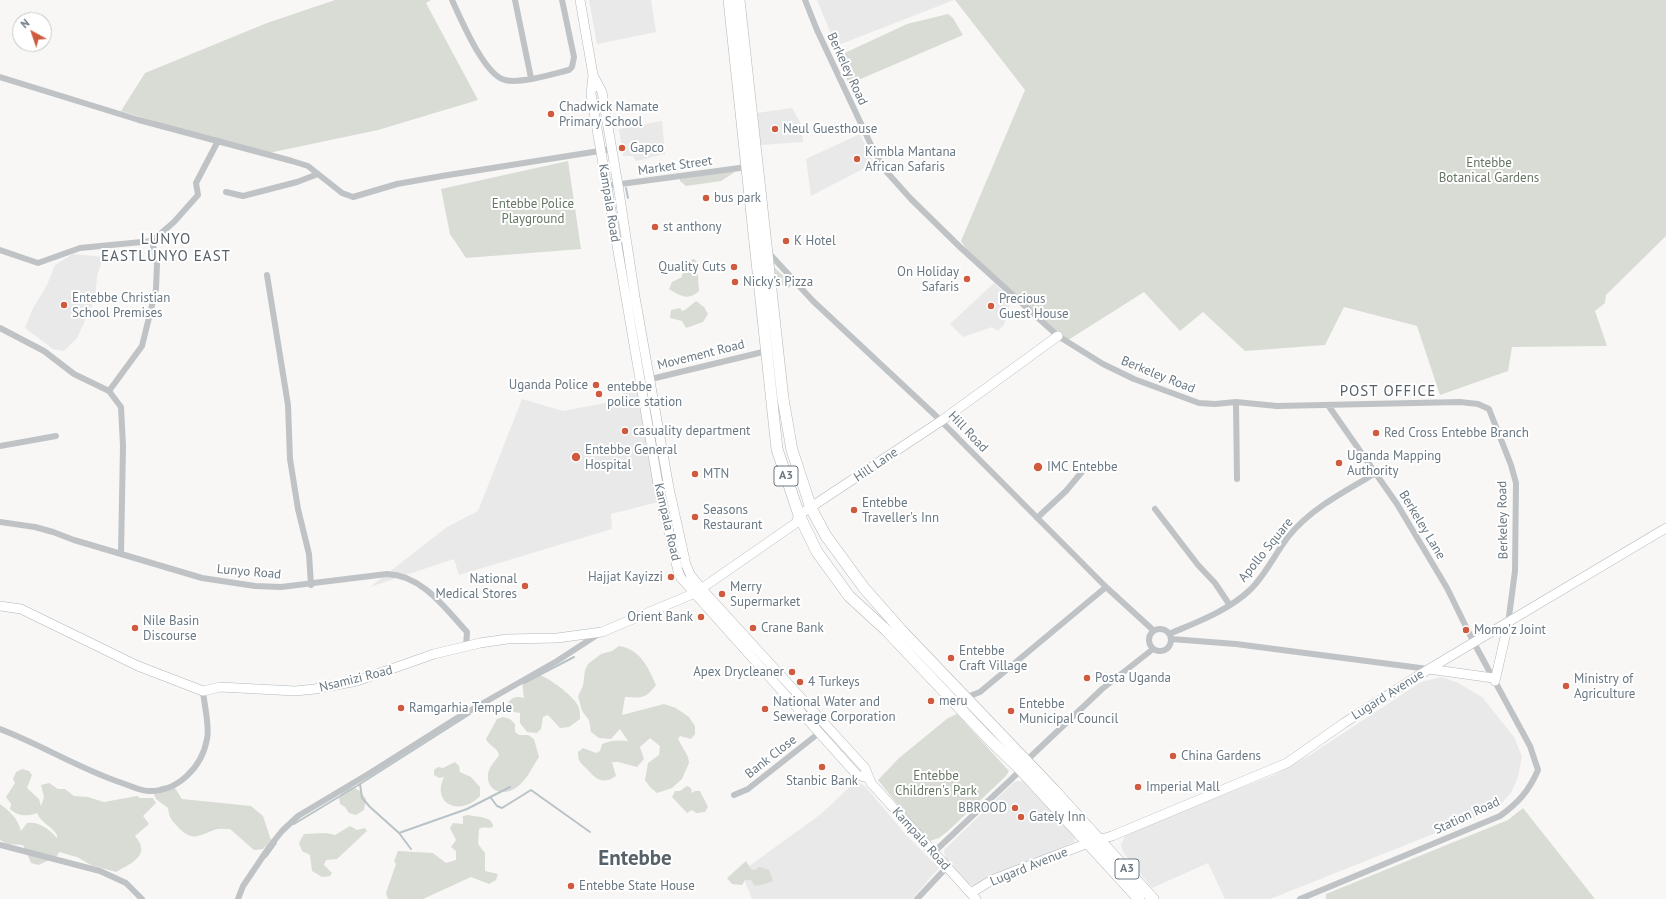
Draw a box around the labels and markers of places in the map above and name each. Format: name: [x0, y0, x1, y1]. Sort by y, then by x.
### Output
place label: Chadwick Namate Primary School: [559, 99, 659, 130]
marker: Chadwick Namate Primary School: [546, 109, 556, 119]
place label: Neul Guesthouse: [783, 121, 877, 137]
marker: Neul Guesthouse: [770, 124, 780, 134]
place label: Gapco: [630, 140, 664, 156]
marker: Gapco: [617, 143, 627, 153]
place label: Kimbla Mantana African Safaris: [865, 144, 956, 175]
marker: Kimbla Mantana African Safaris: [852, 154, 862, 164]
place label: bus park: [714, 190, 761, 206]
marker: bus park: [701, 193, 711, 203]
place label: st anthony: [663, 219, 722, 235]
marker: st anthony: [650, 222, 660, 232]
place label: K Hotel: [794, 233, 836, 249]
marker: K Hotel: [781, 236, 791, 246]
place label: Quality Cuts: [658, 259, 726, 275]
marker: Quality Cuts: [729, 262, 739, 272]
place label: On Holiday Safaris: [897, 264, 959, 295]
place label: Nicky's Pizza: [743, 274, 813, 290]
marker: On Holiday Safaris: [962, 274, 972, 284]
marker: Nicky's Pizza: [730, 277, 740, 287]
place label: Entebbe Christian School Premises: [72, 290, 170, 321]
place label: Precious Guest House: [999, 291, 1069, 322]
marker: Entebbe Christian School Premises: [59, 300, 69, 310]
marker: Precious Guest House: [986, 301, 996, 311]
place label: Uganda Police: [509, 377, 588, 393]
place label: entebbe police station: [607, 379, 682, 410]
marker: Uganda Police: [591, 380, 601, 390]
marker: entebbe police station: [594, 389, 604, 399]
place label: casuality department: [633, 423, 750, 439]
place label: Red Cross Entebbe Branch: [1384, 425, 1529, 441]
marker: casuality department: [620, 426, 630, 436]
marker: Red Cross Entebbe Branch: [1371, 428, 1381, 438]
place label: Entebbe General Hospital: [585, 442, 677, 473]
place label: Uganda Mapping Authority: [1347, 448, 1441, 479]
marker: Entebbe General Hospital: [570, 451, 582, 463]
marker: Uganda Mapping Authority: [1334, 458, 1344, 468]
place label: IMC Entebbe: [1047, 459, 1118, 475]
marker: IMC Entebbe: [1032, 461, 1044, 473]
place label: MTN: [703, 466, 729, 482]
marker: MTN: [690, 469, 700, 479]
place label: Entebbe Traveller's Inn: [862, 495, 939, 526]
place label: Seasons Restaurant: [703, 502, 762, 533]
marker: Entebbe Traveller's Inn: [849, 505, 859, 515]
marker: Seasons Restaurant: [690, 512, 700, 522]
place label: Hajjat Kayizzi: [588, 569, 663, 585]
place label: National Medical Stores: [435, 571, 517, 602]
marker: Hajjat Kayizzi: [666, 572, 676, 582]
place label: Merry Supermarket: [730, 579, 800, 610]
marker: National Medical Stores: [520, 581, 530, 591]
marker: Merry Supermarket: [717, 589, 727, 599]
place label: Orient Bank: [627, 609, 693, 625]
marker: Orient Bank: [696, 612, 706, 622]
place label: Nile Basin Discourse: [143, 613, 199, 644]
place label: Crane Bank: [761, 620, 824, 636]
place label: Momo'z Joint: [1474, 622, 1546, 638]
marker: Nile Basin Discourse: [130, 623, 140, 633]
marker: Crane Bank: [748, 623, 758, 633]
marker: Momo'z Joint: [1461, 625, 1471, 635]
place label: Entebbe Craft Village: [959, 643, 1027, 674]
marker: Entebbe Craft Village: [946, 653, 956, 663]
place label: Apex Drycleaner: [693, 664, 784, 680]
marker: Apex Drycleaner: [787, 667, 797, 677]
place label: Posta Uganda: [1095, 670, 1171, 686]
place label: Ministry of Agriculture: [1574, 671, 1635, 702]
marker: Posta Uganda: [1082, 673, 1092, 683]
place label: 4 Turkeys: [808, 674, 860, 690]
marker: 4 Turkeys: [795, 677, 805, 687]
marker: Ministry of Agriculture: [1561, 681, 1571, 691]
place label: meru: [939, 693, 968, 709]
place label: National Water and Sewerage Corporation: [773, 694, 895, 725]
marker: meru: [926, 696, 936, 706]
place label: Entebbe Municipal Council: [1019, 696, 1118, 727]
place label: Ramgarhia Temple: [409, 700, 512, 716]
marker: Ramgarhia Temple: [396, 703, 406, 713]
marker: National Water and Sewerage Corporation: [760, 704, 770, 714]
marker: Entebbe Municipal Council: [1006, 706, 1016, 716]
place label: China Gardens: [1181, 748, 1261, 764]
marker: China Gardens: [1168, 751, 1178, 761]
marker: Stanbic Bank: [817, 762, 827, 772]
place label: Stanbic Bank: [786, 773, 858, 789]
place label: Imperial Mall: [1146, 779, 1220, 795]
marker: Imperial Mall: [1133, 782, 1143, 792]
place label: BBROOD: [958, 800, 1007, 816]
marker: BBROOD: [1010, 803, 1020, 813]
place label: Gately Inn: [1029, 809, 1086, 825]
marker: Gately Inn: [1016, 812, 1026, 822]
place label: Entebbe State House: [579, 878, 695, 894]
marker: Entebbe State House: [566, 881, 576, 891]

